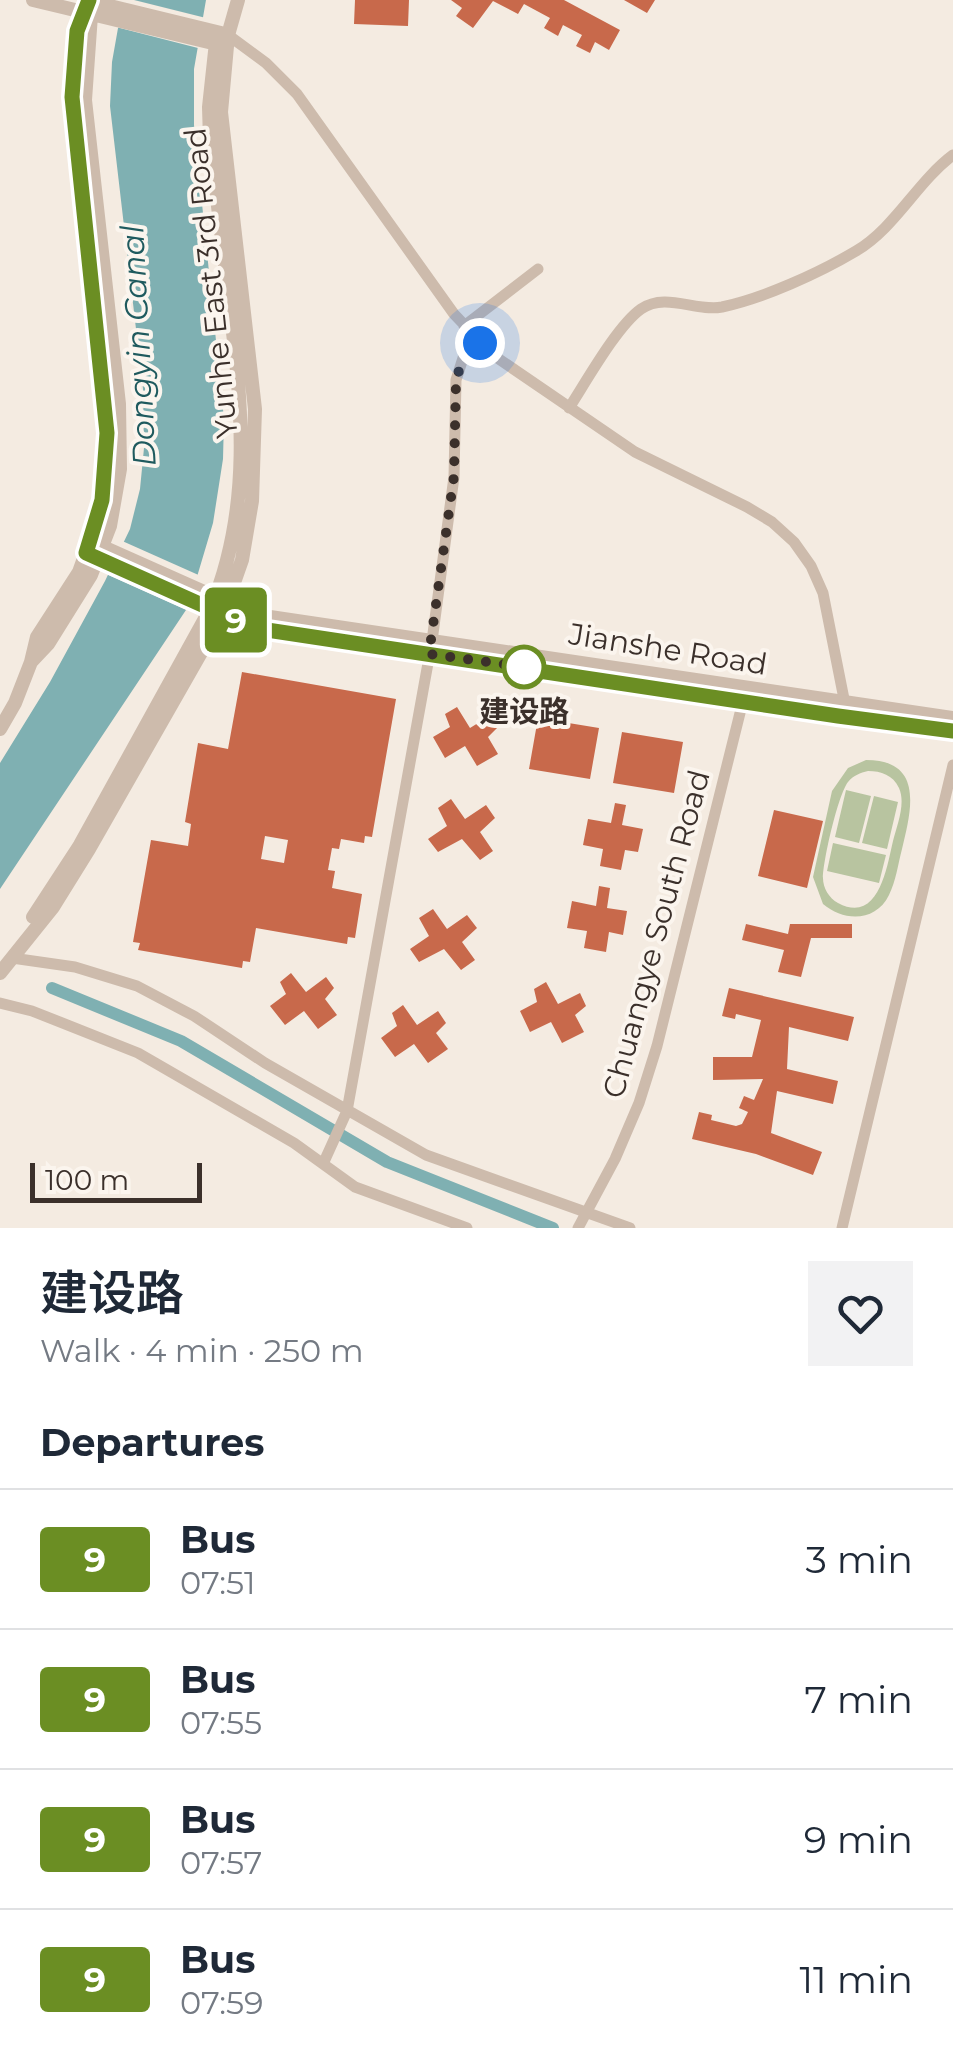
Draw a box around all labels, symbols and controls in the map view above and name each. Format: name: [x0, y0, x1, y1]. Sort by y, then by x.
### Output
street label: Yunhe East 3rd Road: [176, 126, 246, 440]
water label: Dongyin Canal: [112, 224, 164, 468]
your location: [455, 318, 505, 368]
line badge: 9: [204, 588, 268, 652]
text: 9: [225, 599, 247, 642]
street label: Jianshe Road: [565, 615, 770, 683]
marker: 建设路: [503, 646, 545, 688]
place label: 建设路: [479, 693, 569, 730]
street label: Chuangye South Road: [594, 766, 718, 1102]
scale bar: [30, 1158, 202, 1202]
text: 100 m: [45, 1163, 129, 1197]
button: heart: [808, 1261, 913, 1366]
text: 建设路: [40, 1264, 184, 1322]
text: Walk · 4 min · 250 m: [40, 1331, 364, 1370]
text: Departures: [40, 1419, 264, 1466]
text: Bus: [180, 1516, 255, 1563]
text: 3 min: [805, 1536, 913, 1583]
text: 9: [84, 1538, 106, 1581]
text: 07:51: [180, 1563, 256, 1602]
text: Bus: [180, 1656, 255, 1703]
text: 7 min: [804, 1676, 913, 1723]
text: 9: [84, 1678, 106, 1721]
text: 07:55: [180, 1703, 262, 1742]
text: Bus: [180, 1796, 255, 1843]
text: 9 min: [804, 1816, 913, 1863]
text: 9: [84, 1818, 106, 1861]
text: 07:57: [180, 1843, 262, 1882]
text: Bus: [180, 1936, 255, 1983]
text: 11 min: [799, 1956, 913, 2003]
text: 9: [84, 1958, 106, 2001]
text: 07:59: [180, 1983, 264, 2022]

